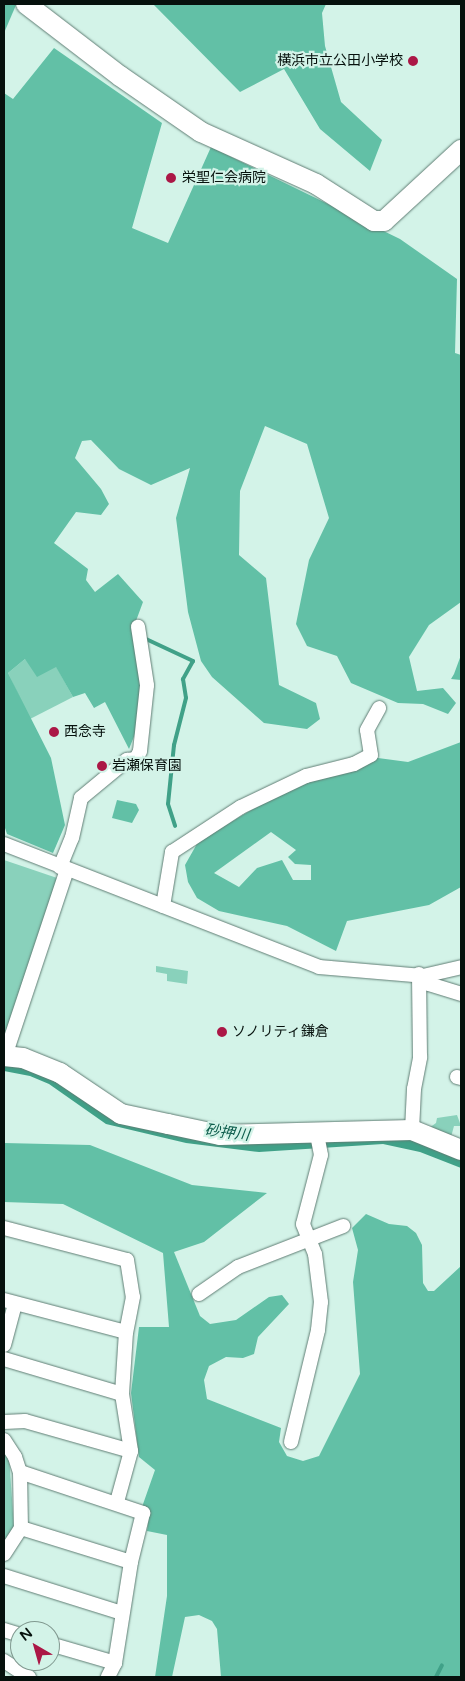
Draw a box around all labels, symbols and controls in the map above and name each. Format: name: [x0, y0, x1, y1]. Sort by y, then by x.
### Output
place label: 横浜市立公田小学校: [277, 53, 403, 69]
marker: 横浜市立公田小学校: [407, 55, 419, 67]
place label: 栄聖仁会病院: [182, 170, 266, 186]
marker: 栄聖仁会病院: [164, 171, 178, 185]
place label: 西念寺: [64, 724, 106, 740]
marker: 西念寺: [48, 726, 60, 738]
place label: 岩瀬保育園: [112, 758, 182, 774]
marker: 岩瀬保育園: [96, 760, 108, 772]
place label: ソノリティ鎌倉: [232, 1024, 330, 1040]
marker: ソノリティ鎌倉: [216, 1026, 228, 1038]
water label: 砂押川: [204, 1121, 250, 1145]
north arrow: [10, 1621, 60, 1671]
text: N: [16, 1624, 36, 1645]

